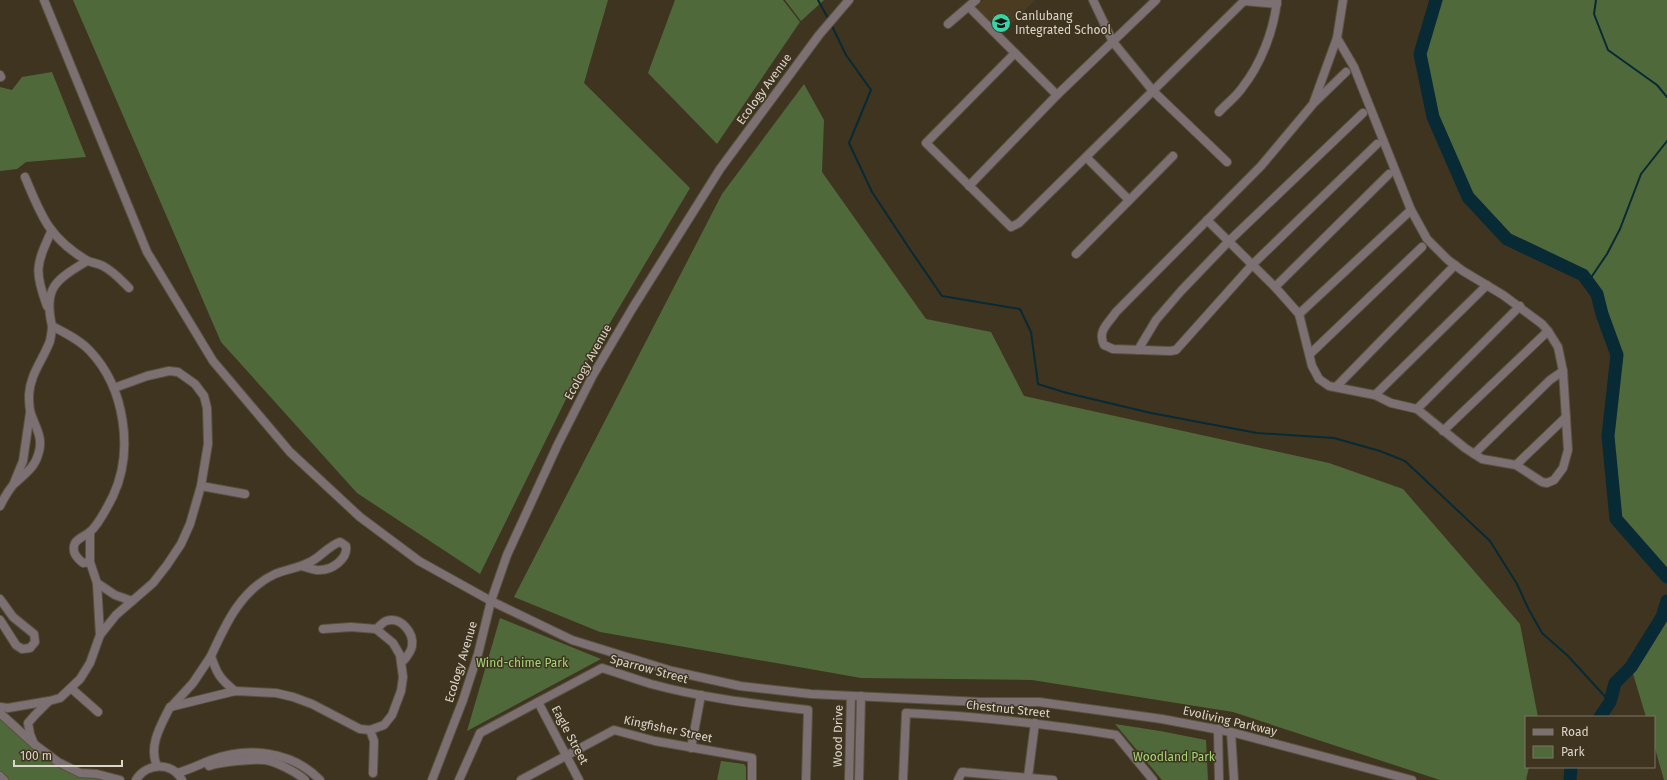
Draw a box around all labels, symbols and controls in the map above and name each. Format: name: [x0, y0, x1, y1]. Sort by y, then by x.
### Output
place label: Canlubang Integrated School: [1015, 9, 1112, 37]
school or university icon: Canlubang Integrated School: [990, 12, 1012, 34]
street label: Ecology Avenue: [734, 51, 794, 127]
street label: Ecology Avenue: [561, 322, 615, 402]
street label: Ecology Avenue: [442, 620, 480, 704]
street label: Sparrow Street: [608, 652, 690, 686]
park label: Wind-chime Park: [476, 656, 569, 670]
street label: Chestnut Street: [965, 698, 1051, 720]
street label: Eagle Street: [549, 703, 592, 767]
street label: Evoliving Parkway: [1182, 703, 1278, 739]
street label: Wood Drive: [830, 705, 846, 767]
street label: Kingfisher Street: [622, 713, 714, 745]
legend: [1525, 716, 1655, 768]
text: Road: [1561, 725, 1589, 739]
scale bar: [14, 742, 122, 768]
text: Park: [1561, 745, 1585, 759]
text: 100 m: [20, 749, 52, 763]
park label: Woodland Park: [1133, 750, 1216, 764]

